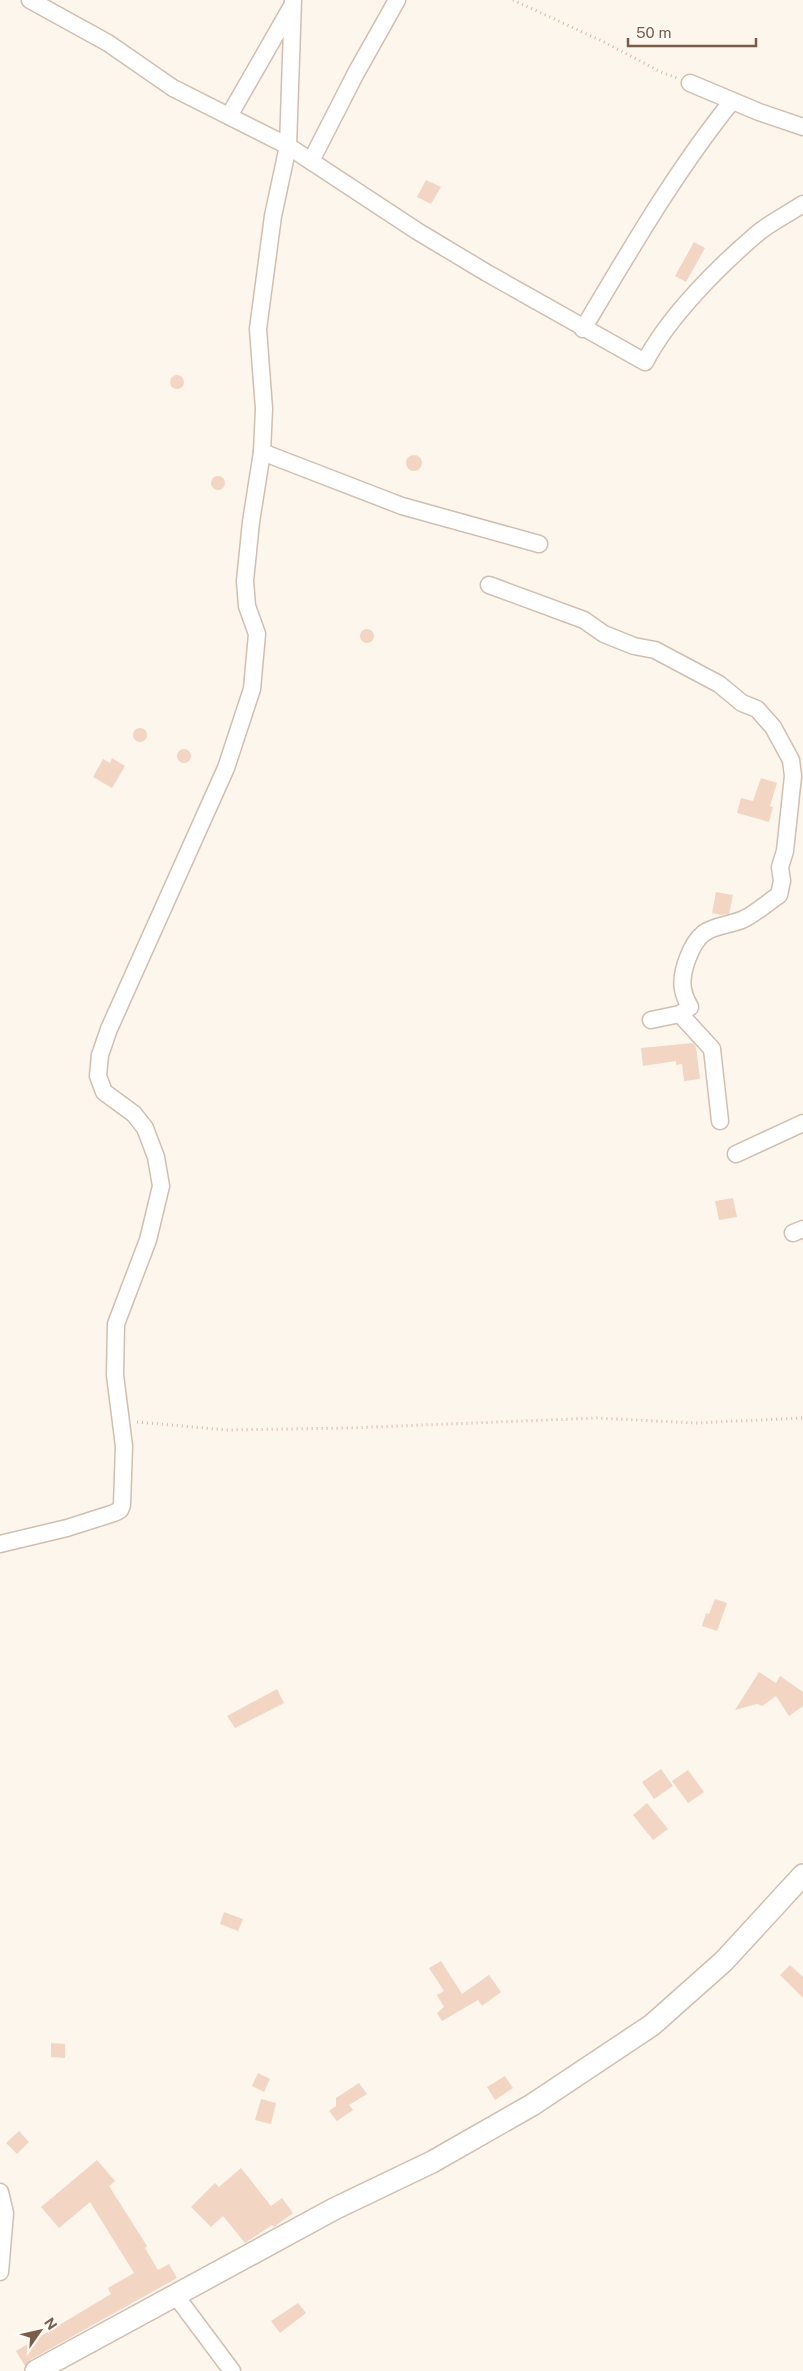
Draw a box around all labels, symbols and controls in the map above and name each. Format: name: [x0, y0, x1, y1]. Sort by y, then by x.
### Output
scale bar: [628, 15, 756, 47]
text: 50 m: [636, 24, 671, 41]
north arrow: [15, 2306, 65, 2356]
text: N: [41, 2315, 60, 2333]

